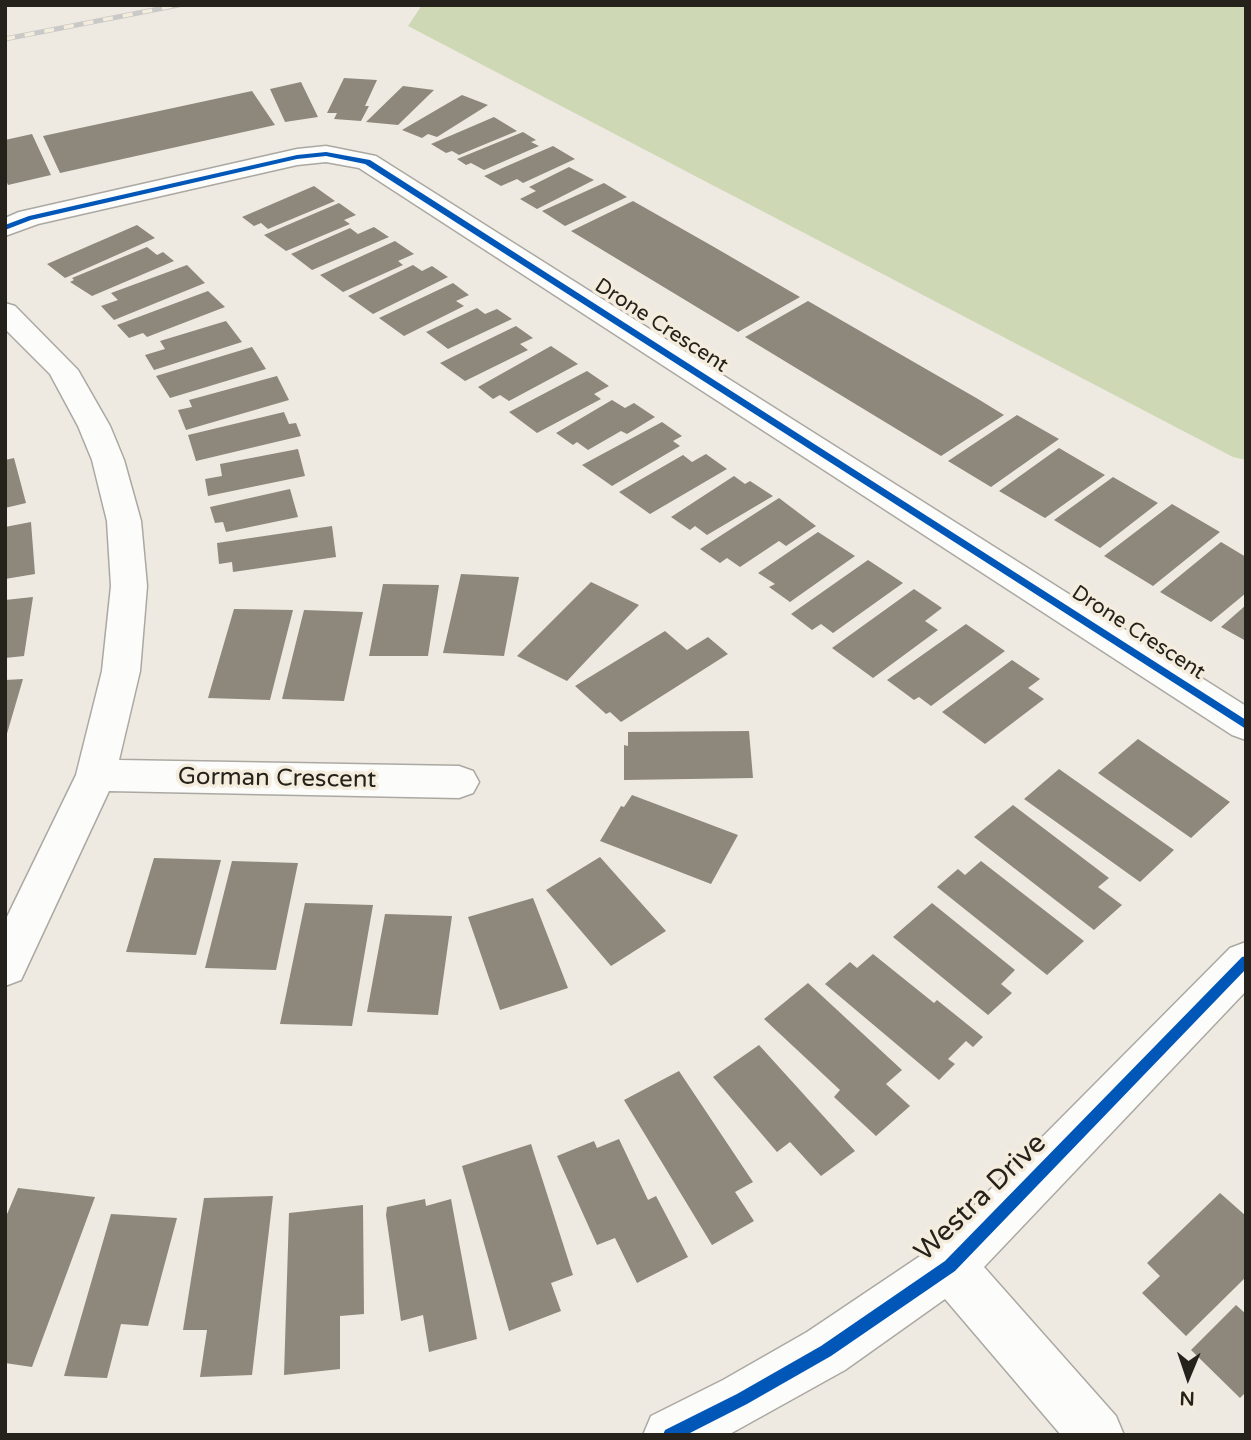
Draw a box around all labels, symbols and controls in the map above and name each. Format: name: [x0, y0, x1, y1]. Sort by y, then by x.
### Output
street label: Drone Crescent: [590, 274, 732, 378]
street label: Drone Crescent: [1067, 581, 1209, 685]
street label: Gorman Crescent: [177, 763, 377, 795]
street label: Westra Drive: [908, 1127, 1054, 1269]
north arrow: [1153, 1342, 1223, 1412]
text: N: [1179, 1387, 1195, 1409]

